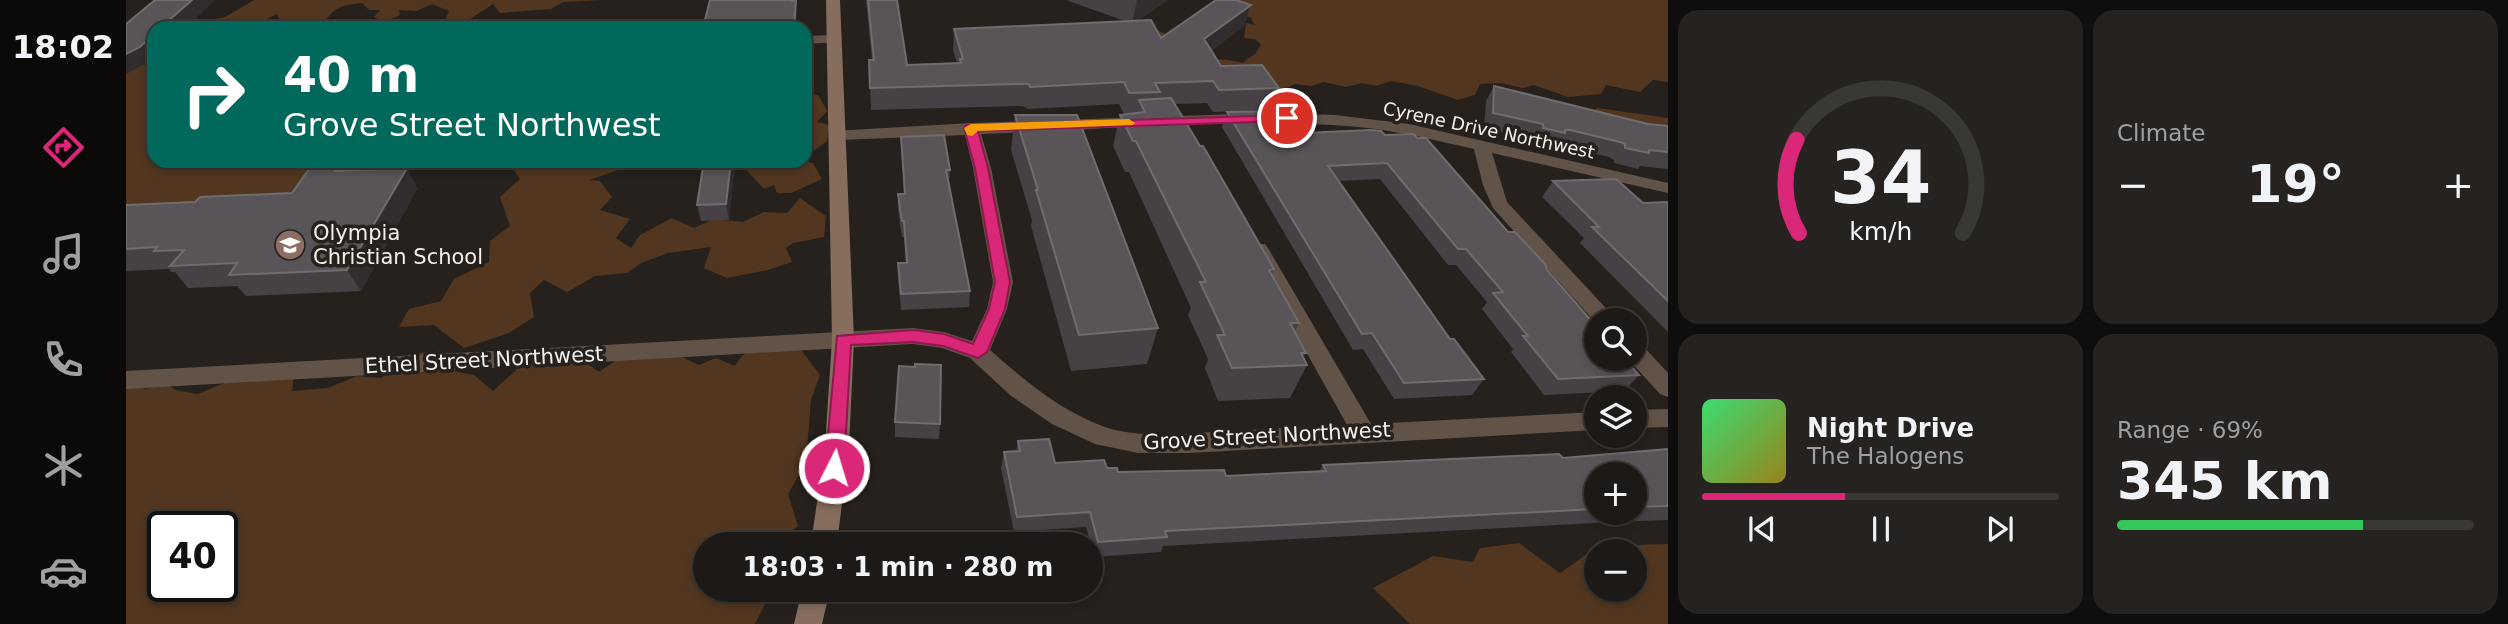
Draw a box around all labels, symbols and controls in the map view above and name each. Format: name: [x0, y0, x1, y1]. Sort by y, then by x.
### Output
text: 18:02: [12, 28, 114, 66]
text: 40 m: [283, 47, 419, 104]
icon: right: [168, 49, 259, 140]
pin: [1257, 88, 1317, 148]
street label: Cyrene Drive Northwest: [1381, 97, 1597, 163]
icon: arrive: [1268, 99, 1306, 137]
text: Grove Street Northwest: [283, 106, 661, 144]
text: Climate: [2117, 120, 2206, 146]
icon: directions: [39, 123, 88, 172]
text: 34: [1830, 135, 1931, 220]
text: 19°: [2246, 154, 2345, 214]
text: −: [2117, 163, 2149, 207]
text: +: [2442, 163, 2474, 207]
text: km/h: [1849, 217, 1912, 246]
place label: Olympia Christian School: [313, 221, 483, 269]
school or university icon: Olympia Christian School: [273, 228, 307, 262]
icon: music: [39, 229, 88, 278]
map controls: [1584, 308, 1647, 602]
button: search: [1584, 308, 1647, 371]
icon: phone: [39, 335, 88, 384]
street label: Ethel Street Northwest: [364, 342, 604, 378]
button: layers: [1584, 385, 1647, 448]
text: Night Drive: [1807, 413, 1974, 443]
text: Range · 69%: [2117, 417, 2263, 443]
street label: Grove Street Northwest: [1143, 418, 1391, 454]
position arrow: [797, 431, 871, 505]
icon: climate: [39, 441, 88, 490]
text: The Halogens: [1807, 443, 1964, 469]
text: 345 km: [2117, 451, 2332, 511]
button: +: [1584, 462, 1647, 525]
icon: previous: [1743, 510, 1781, 548]
icon: pause: [1862, 510, 1900, 548]
icon: next: [1981, 510, 2019, 548]
speed limit sign: 40: [147, 511, 238, 602]
button: −: [1584, 539, 1647, 602]
icon: car: [39, 547, 88, 596]
text: 18:03 · 1 min · 280 m: [743, 552, 1053, 582]

